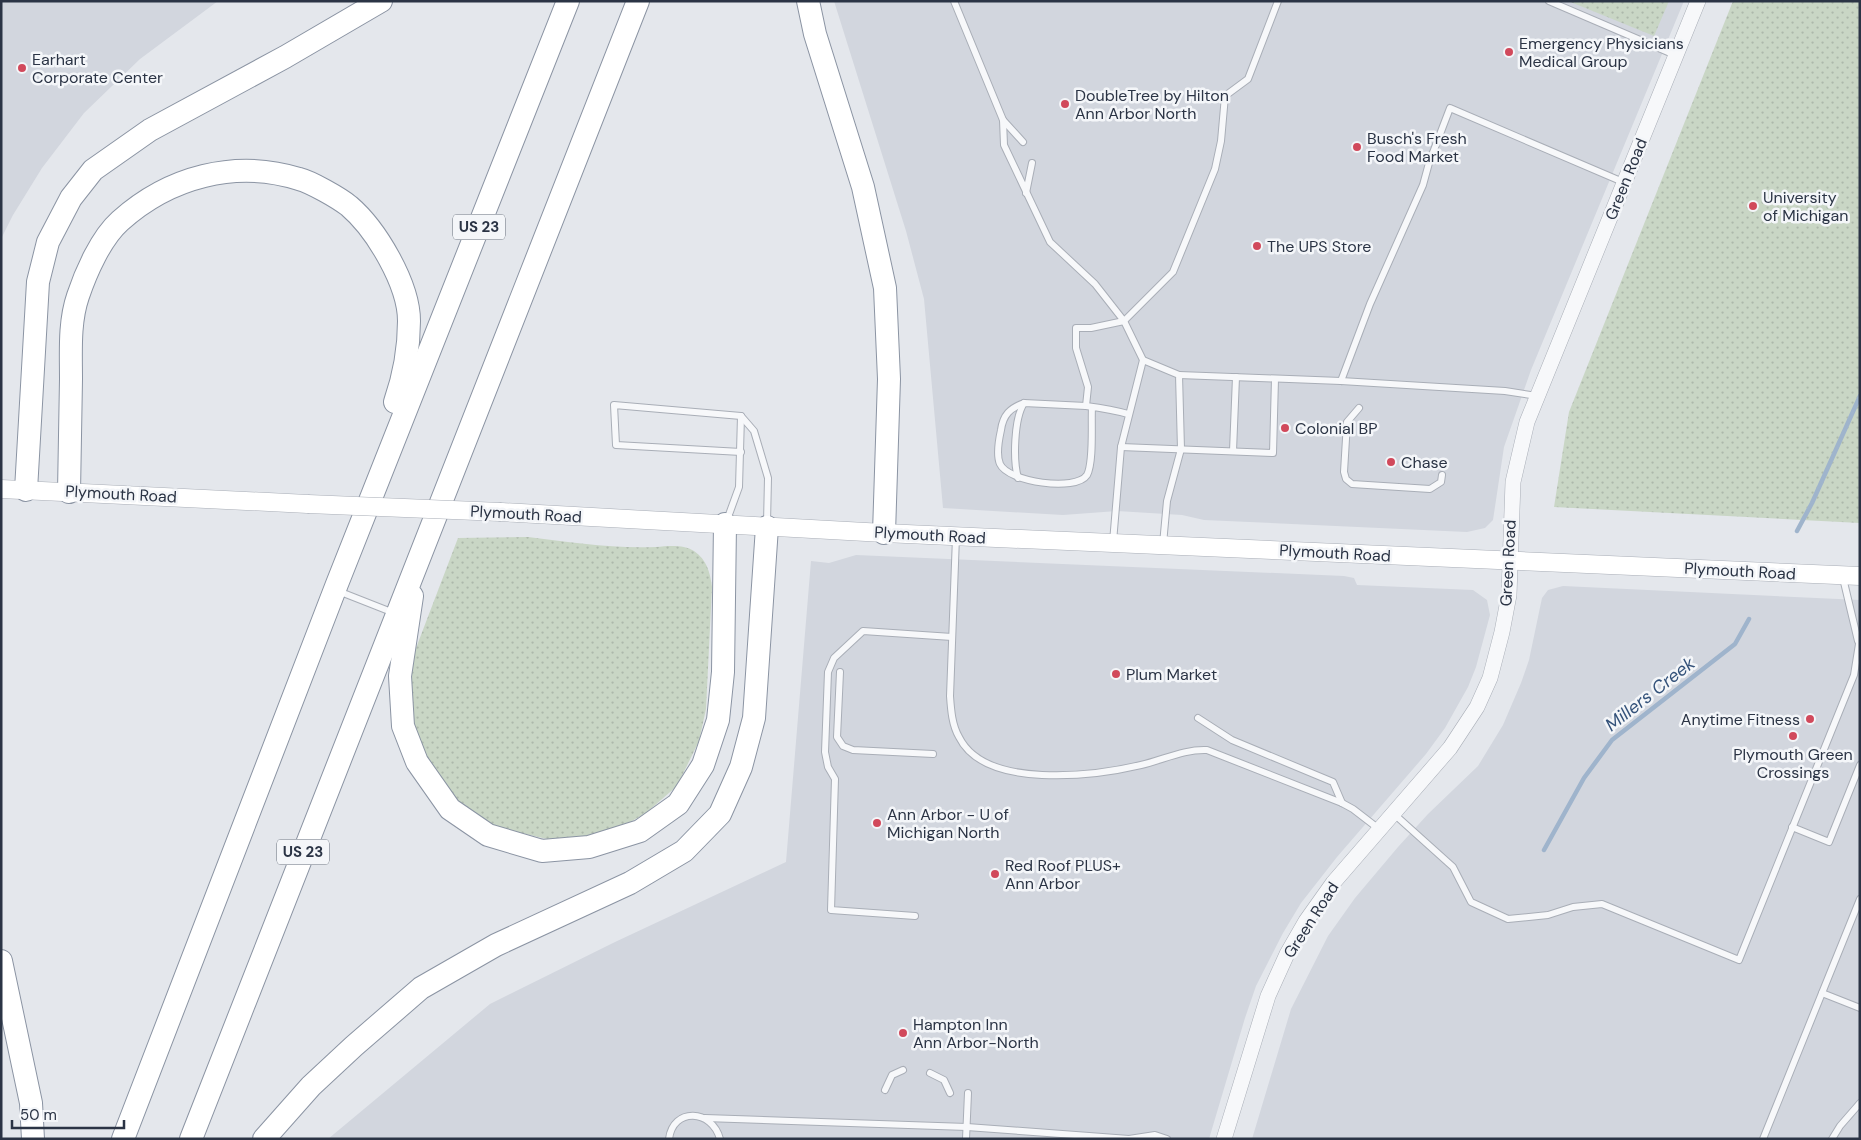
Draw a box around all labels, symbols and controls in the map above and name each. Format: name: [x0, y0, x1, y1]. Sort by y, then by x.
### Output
place label: Emergency Physicians Medical Group: [1519, 33, 1684, 72]
marker: Emergency Physicians Medical Group: [1503, 46, 1515, 58]
place label: Earhart Corporate Center: [32, 49, 163, 88]
marker: Earhart Corporate Center: [16, 62, 28, 74]
place label: DoubleTree by Hilton Ann Arbor North: [1075, 85, 1229, 124]
marker: DoubleTree by Hilton Ann Arbor North: [1059, 98, 1071, 110]
place label: Busch's Fresh Food Market: [1367, 128, 1467, 167]
street label: Green Road: [1600, 135, 1652, 223]
marker: Busch's Fresh Food Market: [1351, 141, 1363, 153]
place label: University of Michigan: [1763, 187, 1849, 226]
marker: University of Michigan: [1747, 200, 1759, 212]
road number: US 23: [453, 214, 505, 240]
place label: The UPS Store: [1267, 236, 1371, 257]
marker: The UPS Store: [1251, 240, 1263, 252]
place label: Colonial BP: [1295, 418, 1378, 439]
marker: Colonial BP: [1279, 422, 1291, 434]
place label: Chase: [1401, 452, 1448, 473]
marker: Chase: [1385, 456, 1397, 468]
street label: Plymouth Road: [65, 481, 177, 507]
street label: Plymouth Road: [470, 501, 582, 527]
street label: Green Road: [1495, 519, 1521, 607]
street label: Plymouth Road: [874, 522, 986, 548]
street label: Plymouth Road: [1279, 540, 1391, 566]
street label: Plymouth Road: [1684, 558, 1796, 584]
water label: Millers Creek: [1600, 651, 1700, 737]
place label: Plum Market: [1126, 664, 1217, 685]
marker: Plum Market: [1110, 668, 1122, 680]
place label: Anytime Fitness: [1681, 709, 1800, 730]
marker: Anytime Fitness: [1804, 713, 1816, 725]
marker: Plymouth Green Crossings: [1787, 730, 1799, 742]
place label: Plymouth Green Crossings: [1733, 744, 1853, 783]
place label: Ann Arbor - U of Michigan North: [887, 804, 1009, 843]
marker: Ann Arbor - U of Michigan North: [871, 817, 883, 829]
road number: US 23: [277, 840, 329, 864]
place label: Red Roof PLUS+ Ann Arbor: [1005, 855, 1121, 894]
marker: Red Roof PLUS+ Ann Arbor: [989, 868, 1001, 880]
street label: Green Road: [1279, 878, 1343, 962]
place label: Hampton Inn Ann Arbor-North: [913, 1014, 1039, 1053]
marker: Hampton Inn Ann Arbor-North: [897, 1027, 909, 1039]
scale bar: [12, 1098, 125, 1130]
text: 50 m: [20, 1105, 57, 1125]

